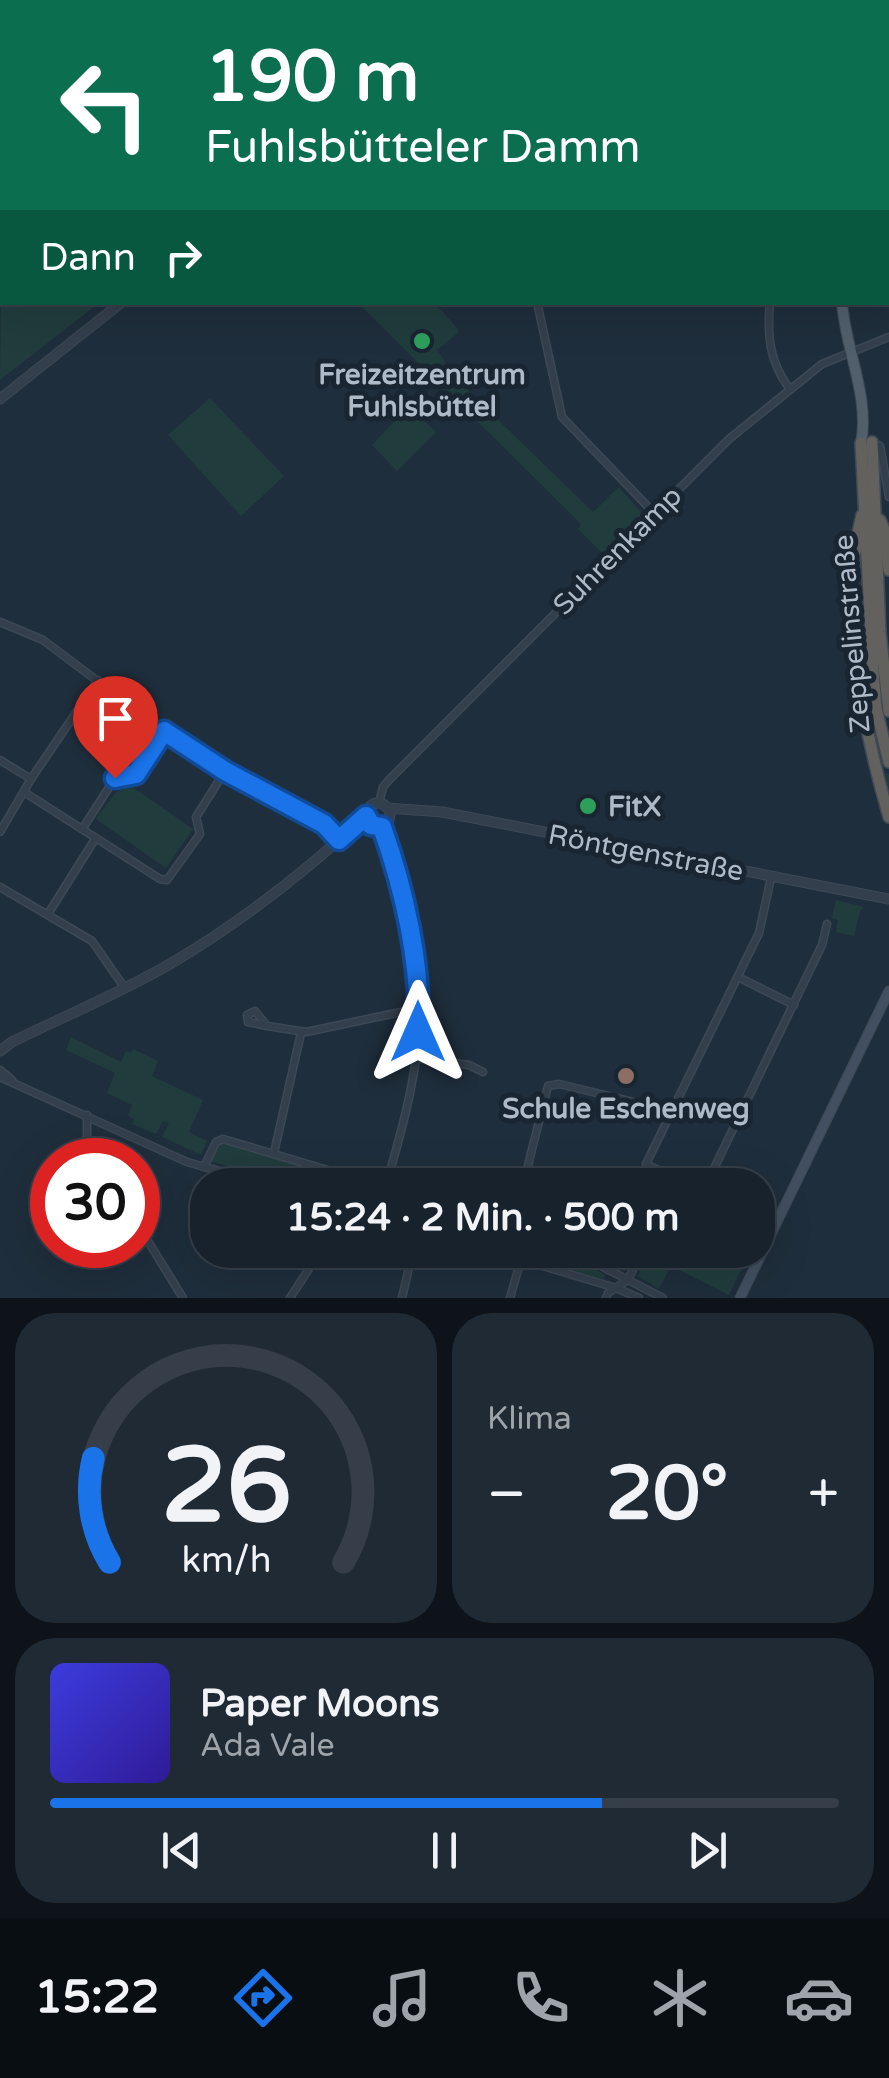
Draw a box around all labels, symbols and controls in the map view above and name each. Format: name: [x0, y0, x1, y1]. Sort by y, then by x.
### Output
text: 190 m: [205, 36, 419, 120]
icon: left: [40, 40, 170, 170]
text: Fuhlsbütteler Damm: [205, 121, 641, 175]
icon: right: [156, 230, 211, 285]
text: Dann: [40, 235, 136, 281]
marker: Freizeitzentrum Fuhlsbüttel: [411, 330, 433, 352]
place label: Freizeitzentrum Fuhlsbüttel: [318, 358, 526, 424]
street label: Suhrenkamp: [546, 479, 689, 622]
street label: Zeppelinstraße: [826, 533, 878, 735]
pin: [73, 676, 158, 779]
icon: arrive: [88, 691, 143, 746]
place label: FitX: [608, 790, 661, 824]
marker: FitX: [577, 795, 599, 817]
street label: Röntgenstraße: [545, 817, 746, 889]
position arrow: [366, 980, 470, 1084]
marker: Schule Eschenweg: [615, 1065, 637, 1087]
place label: Schule Eschenweg: [502, 1092, 750, 1126]
speed limit sign: 30: [30, 1138, 160, 1268]
text: 15:24 · 2 Min. · 500 m: [286, 1195, 679, 1241]
text: Klima: [487, 1400, 572, 1438]
text: 26: [161, 1425, 291, 1550]
text: 20°: [606, 1449, 728, 1539]
text: −: [487, 1462, 526, 1528]
text: +: [808, 1462, 839, 1528]
text: km/h: [181, 1539, 271, 1582]
text: Paper Moons: [200, 1681, 440, 1727]
text: Ada Vale: [200, 1727, 335, 1765]
icon: previous: [154, 1823, 209, 1878]
icon: pause: [417, 1823, 472, 1878]
icon: next: [680, 1823, 735, 1878]
icon: directions: [228, 1963, 298, 2033]
icon: music: [367, 1963, 437, 2033]
icon: phone: [506, 1963, 576, 2033]
icon: climate: [645, 1963, 715, 2033]
icon: car: [784, 1963, 854, 2033]
text: 15:22: [35, 1971, 159, 2025]

